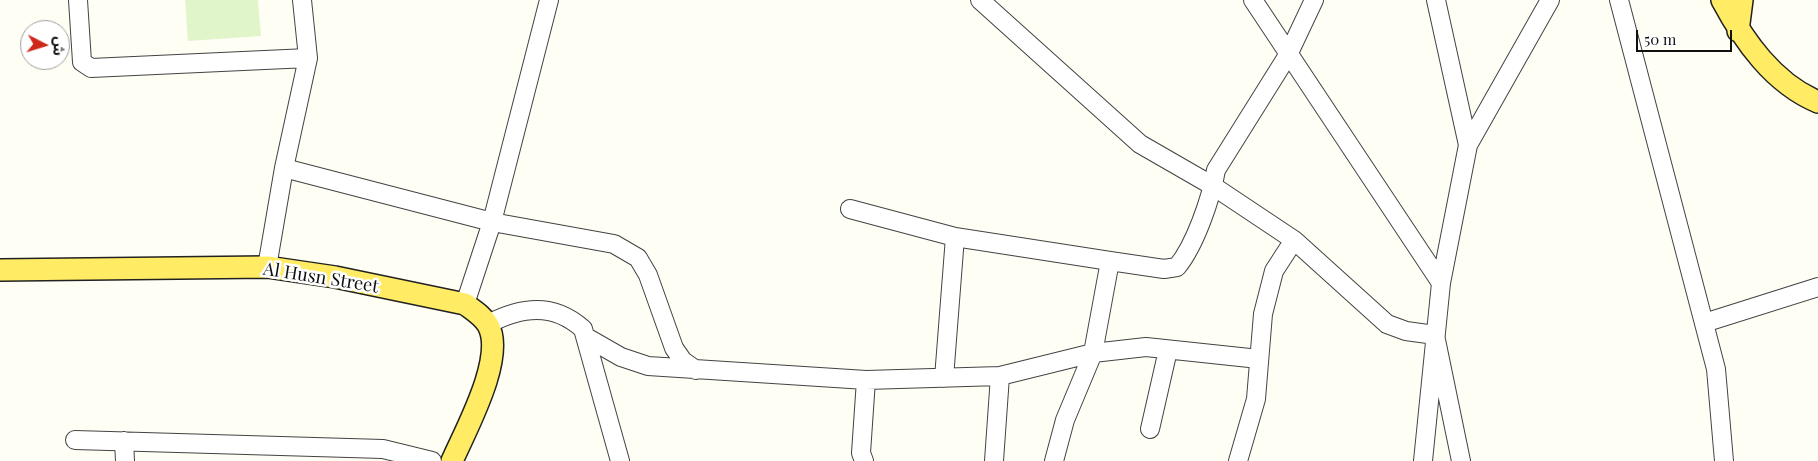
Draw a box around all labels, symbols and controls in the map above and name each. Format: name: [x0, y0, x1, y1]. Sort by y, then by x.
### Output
north arrow: [20, 20, 70, 70]
scale bar: [1638, 20, 1734, 52]
text: 50 m: [1644, 29, 1676, 49]
text: ش: [49, 36, 70, 57]
street label: Al Husn Street: [262, 258, 380, 298]

